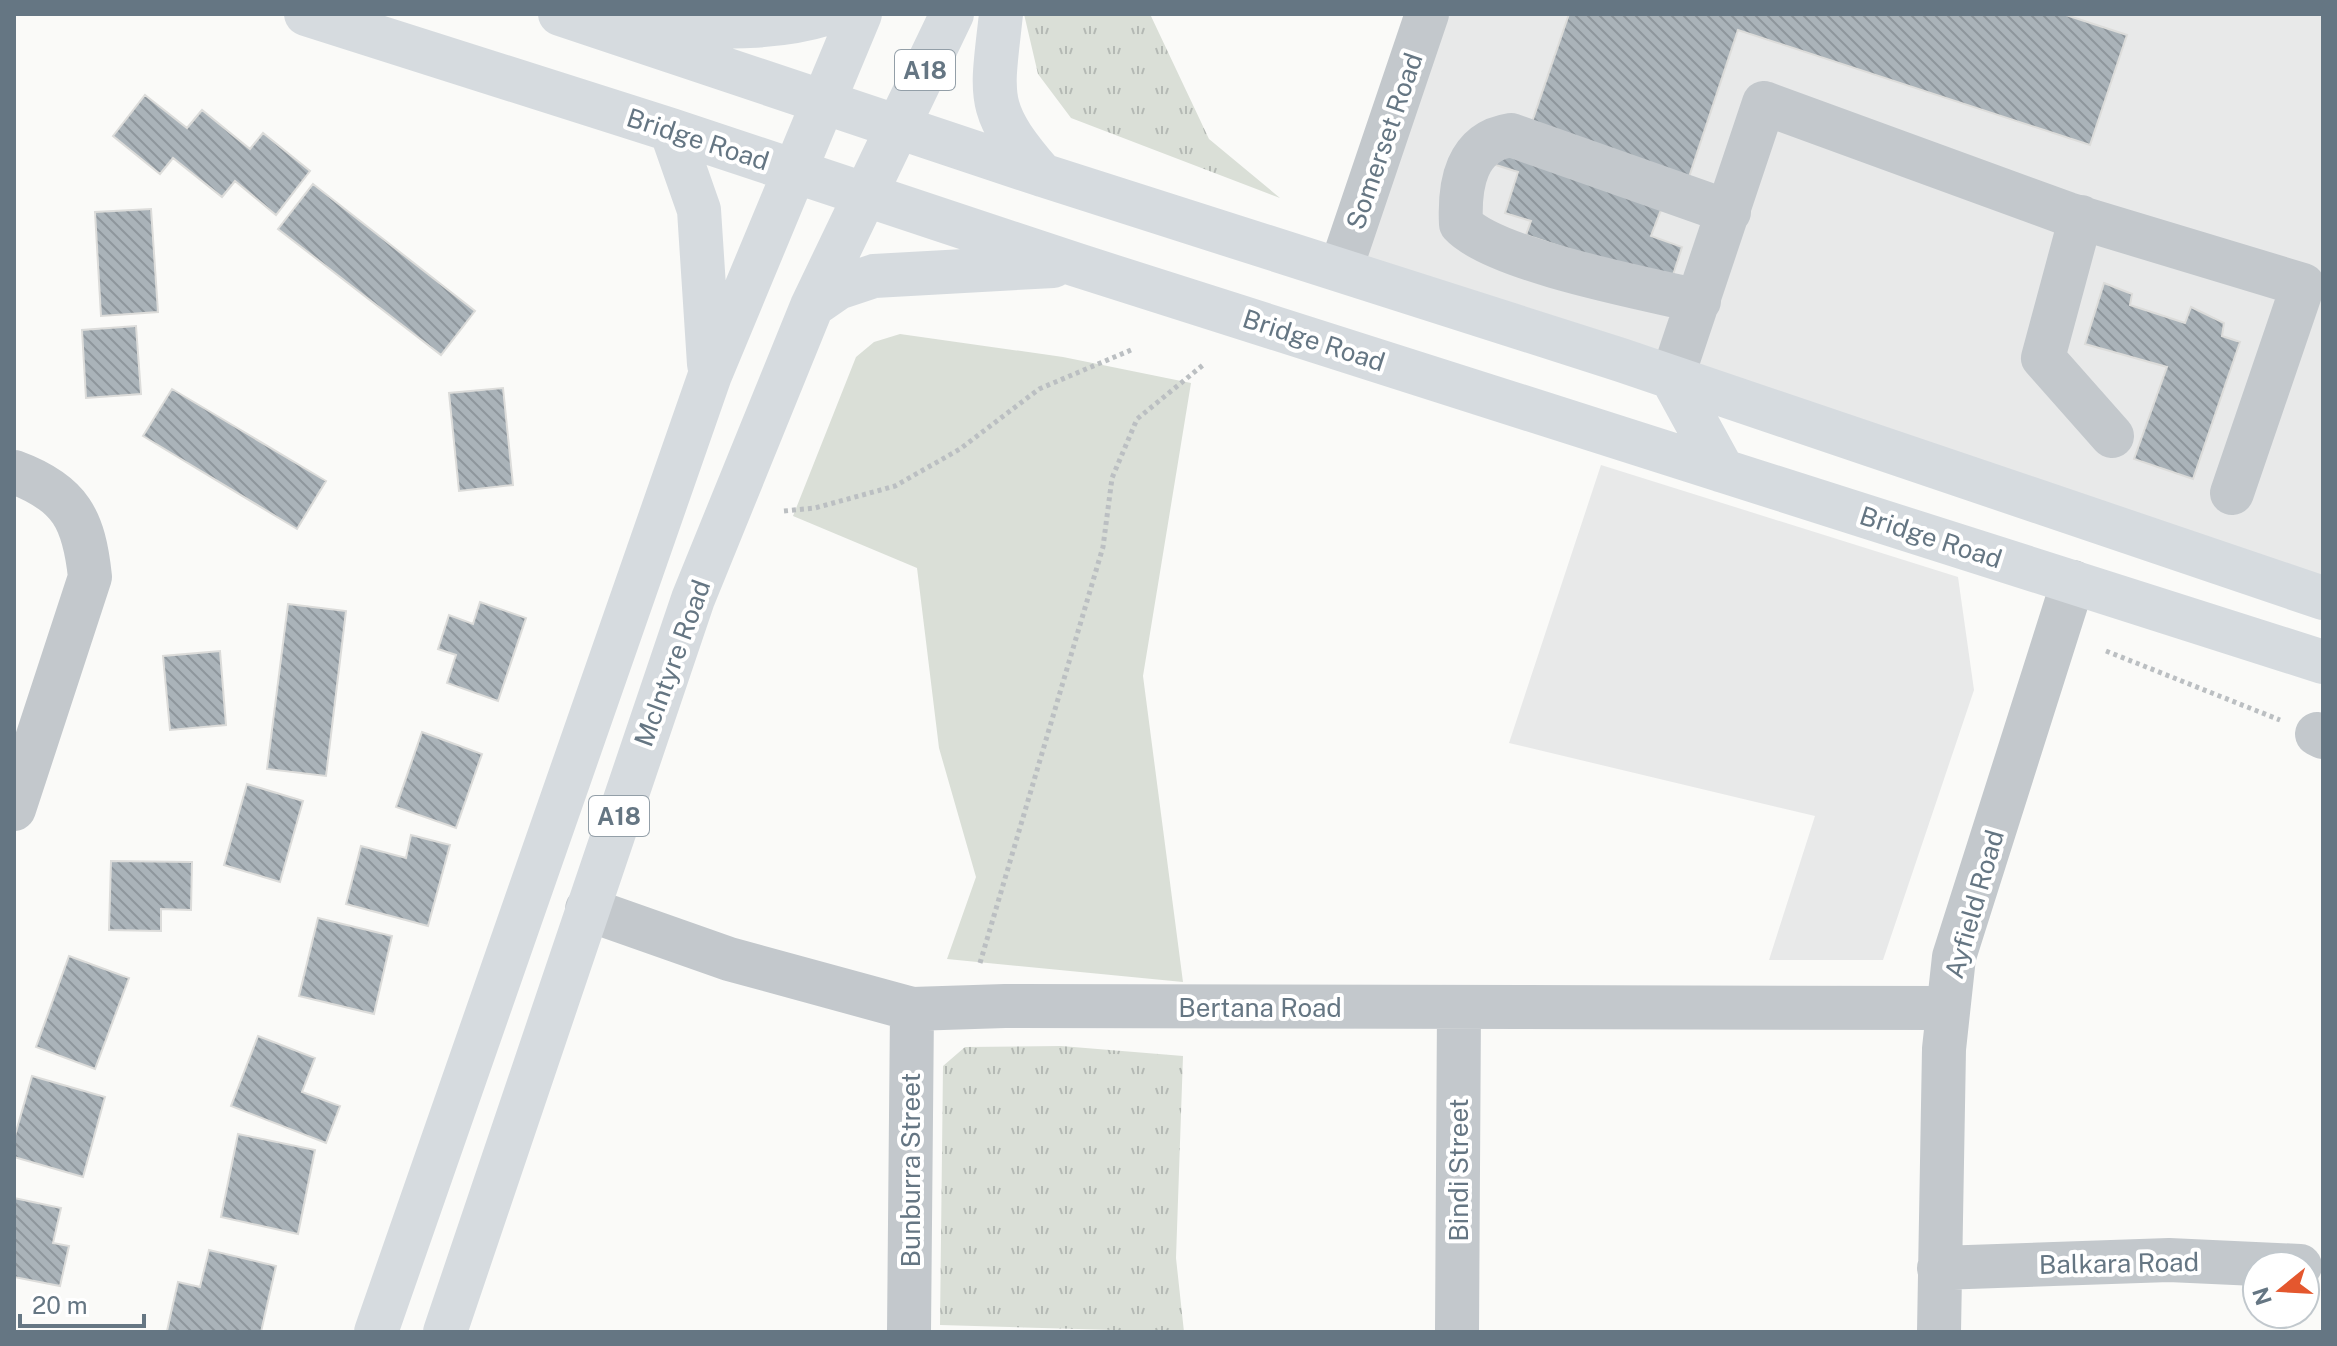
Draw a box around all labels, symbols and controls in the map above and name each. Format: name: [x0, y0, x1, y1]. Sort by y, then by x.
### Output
street label: Somerset Road: [1339, 49, 1429, 233]
road number: A18: [895, 50, 955, 90]
street label: Bridge Road: [623, 101, 773, 177]
street label: Bridge Road: [1239, 302, 1389, 378]
street label: Bridge Road: [1856, 499, 2006, 575]
street label: McIntyre Road: [628, 575, 716, 751]
road number: A18: [589, 796, 649, 836]
street label: Ayfield Road: [1938, 826, 2010, 982]
street label: Bertana Road: [1178, 992, 1342, 1023]
street label: Bunburra Street: [895, 1073, 926, 1267]
street label: Bindi Street: [1443, 1098, 1474, 1242]
street label: Balkara Road: [2039, 1246, 2199, 1280]
north arrow: [2241, 1250, 2321, 1330]
scale bar: [20, 1278, 144, 1328]
text: N: [2247, 1284, 2277, 1308]
text: 20 m: [32, 1291, 88, 1319]

